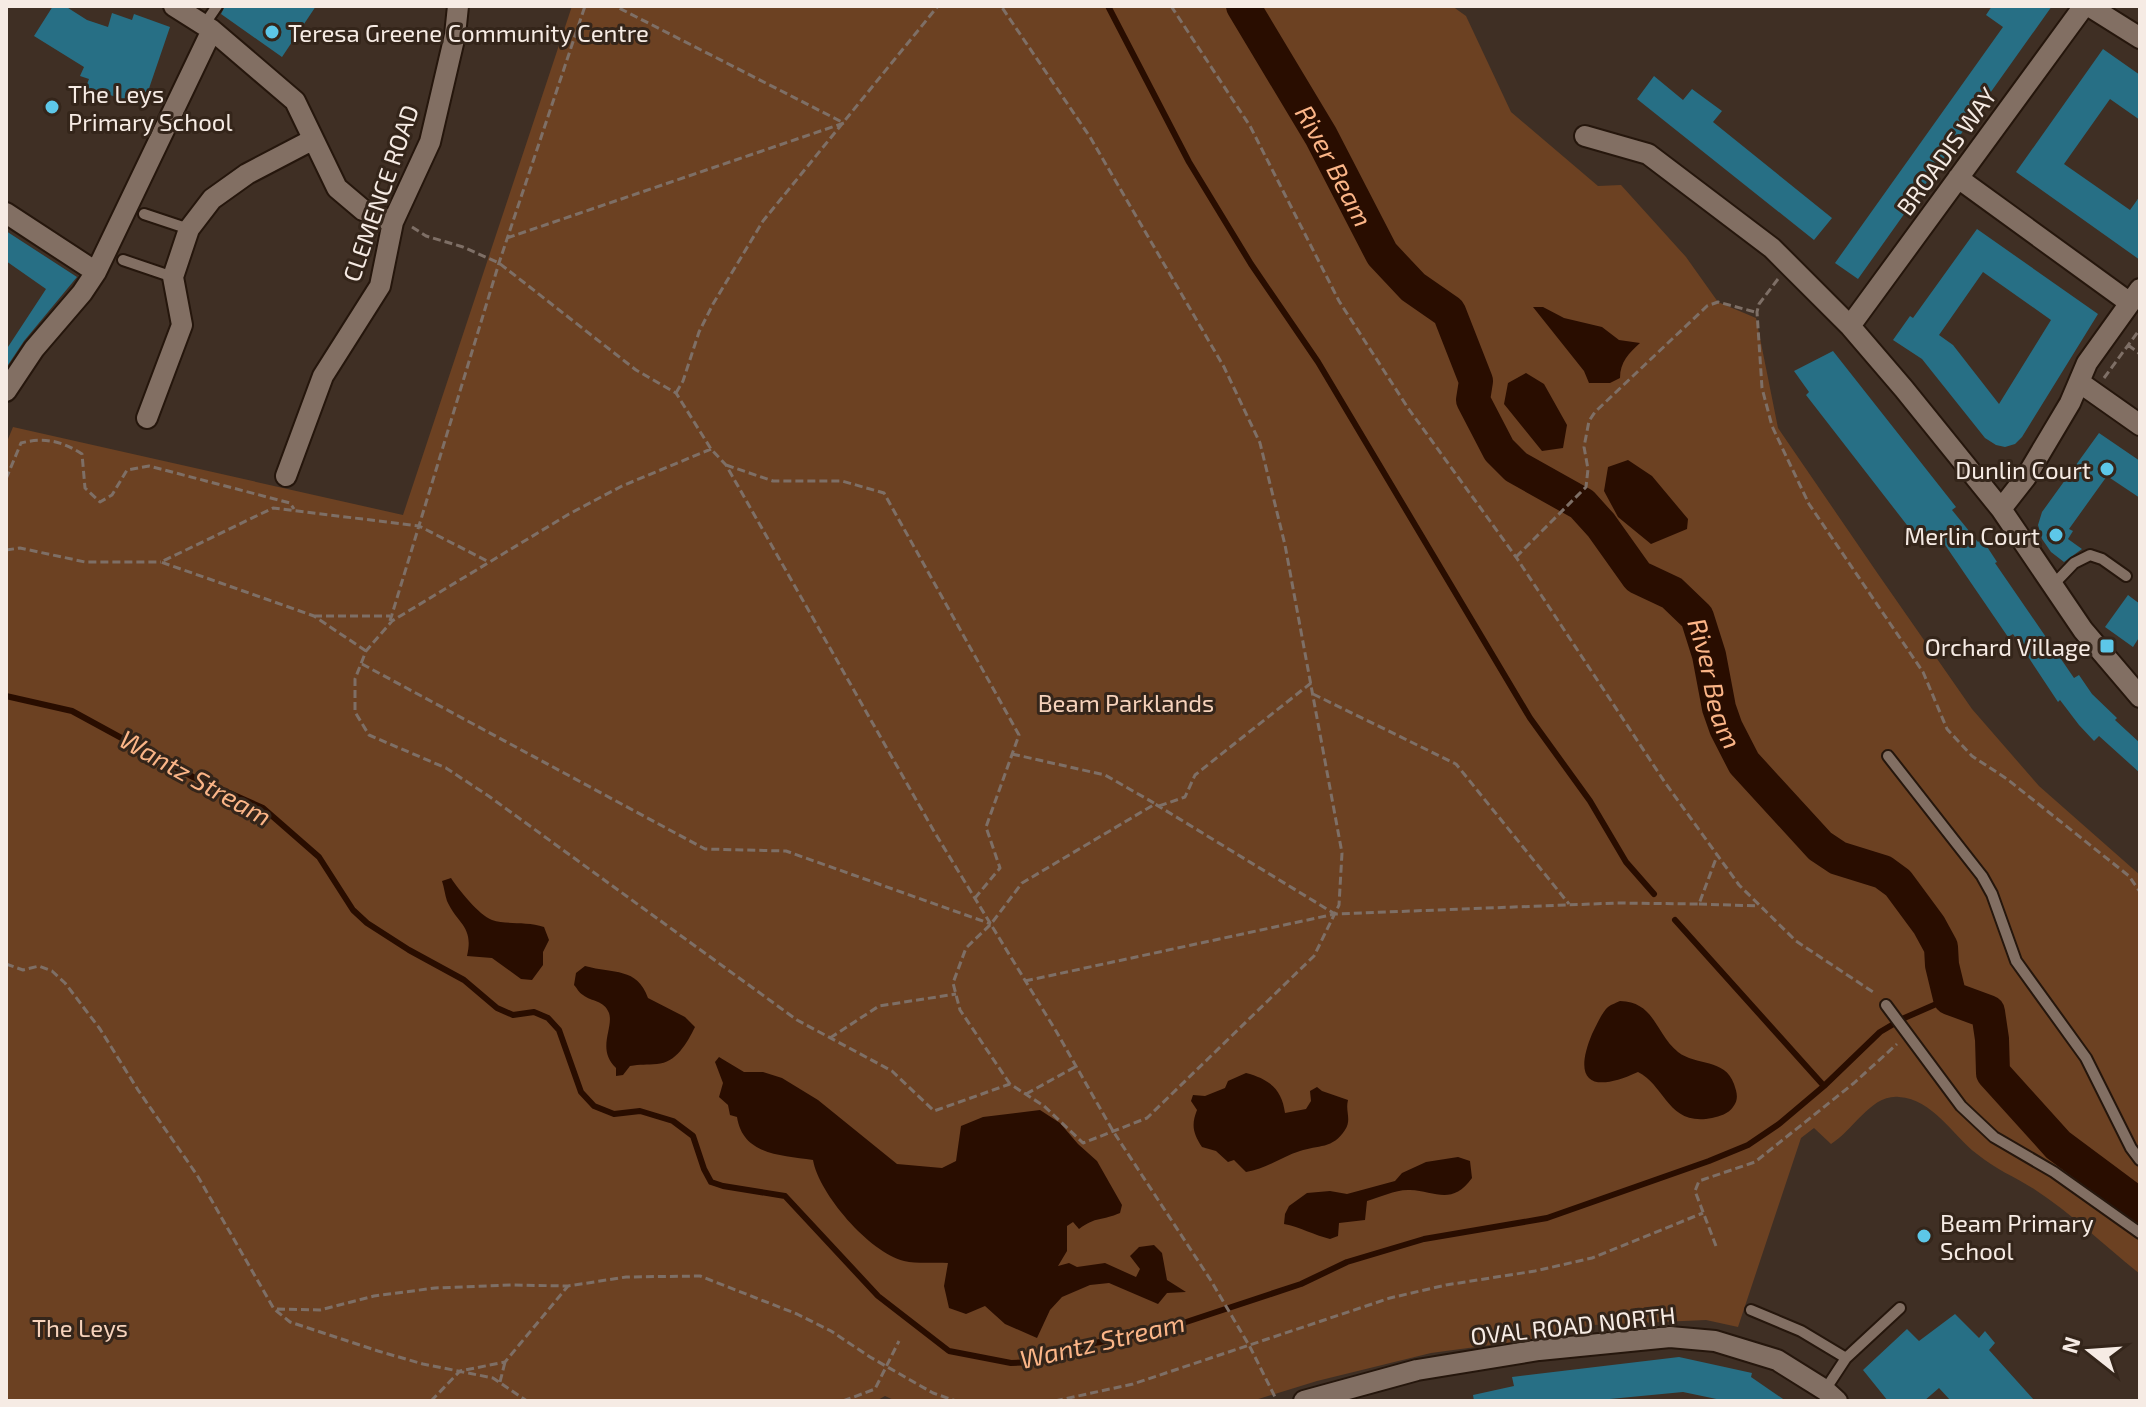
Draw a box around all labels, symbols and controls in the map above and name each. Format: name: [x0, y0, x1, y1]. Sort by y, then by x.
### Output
place label: Teresa Greene Community Centre: [288, 18, 649, 47]
marker: Teresa Greene Community Centre: [263, 23, 281, 41]
place label: The Leys Primary School: [68, 79, 233, 136]
street label: BROADIS WAY: [1890, 81, 2002, 221]
marker: The Leys Primary School: [43, 98, 61, 116]
water label: River Beam: [1290, 99, 1380, 231]
street label: CLEMENCE ROAD: [336, 101, 424, 285]
place label: Dunlin Court: [1955, 455, 2091, 484]
marker: Dunlin Court: [2098, 460, 2116, 478]
place label: Merlin Court: [1904, 521, 2040, 550]
marker: Merlin Court: [2047, 526, 2065, 544]
water label: River Beam: [1683, 614, 1749, 753]
place label: Orchard Village: [1925, 632, 2091, 661]
marker: Orchard Village: [2098, 637, 2116, 655]
park label: Beam Parklands: [1038, 688, 1214, 717]
water label: Wantz Stream: [115, 723, 277, 831]
place label: Beam Primary School: [1940, 1208, 2094, 1265]
marker: Beam Primary School: [1915, 1227, 1933, 1245]
street label: OVAL ROAD NORTH: [1469, 1300, 1677, 1350]
water label: Wantz Stream: [1016, 1306, 1188, 1374]
north arrow: [2050, 1311, 2130, 1391]
park label: The Leys: [32, 1313, 128, 1342]
text: N: [2055, 1333, 2085, 1356]

